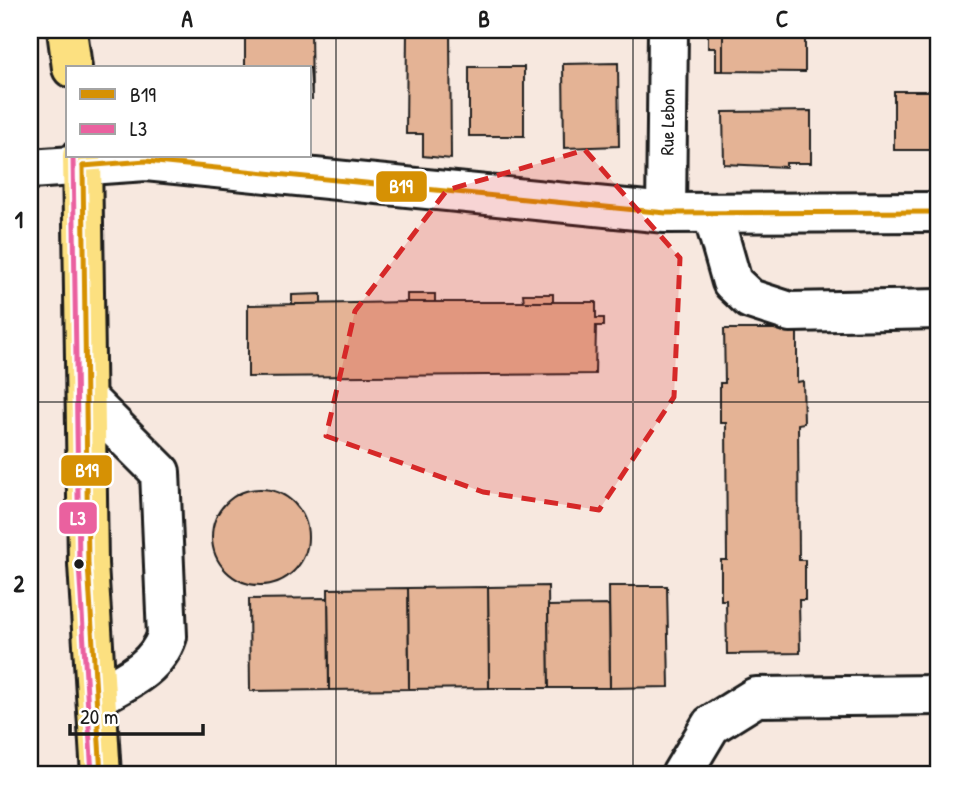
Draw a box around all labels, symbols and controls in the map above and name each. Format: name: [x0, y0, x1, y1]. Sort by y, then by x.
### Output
text: A: [181, 3, 193, 34]
text: B: [478, 3, 490, 34]
text: C: [776, 3, 788, 34]
legend: [66, 66, 312, 158]
text: B19: [130, 80, 156, 109]
street label: Rue Lebon: [653, 88, 681, 156]
text: L3: [130, 114, 147, 143]
line badge: B19: [375, 170, 428, 203]
text: B19: [389, 173, 413, 199]
text: 1: [15, 204, 23, 235]
line badge: B19: [60, 454, 113, 487]
text: B19: [75, 457, 99, 483]
line badge: L3: [58, 501, 98, 535]
text: L3: [70, 505, 86, 531]
unlabelled marker: [72, 557, 86, 571]
text: 2: [14, 568, 25, 599]
scale bar: [70, 693, 203, 737]
text: 20 m: [80, 702, 118, 731]

